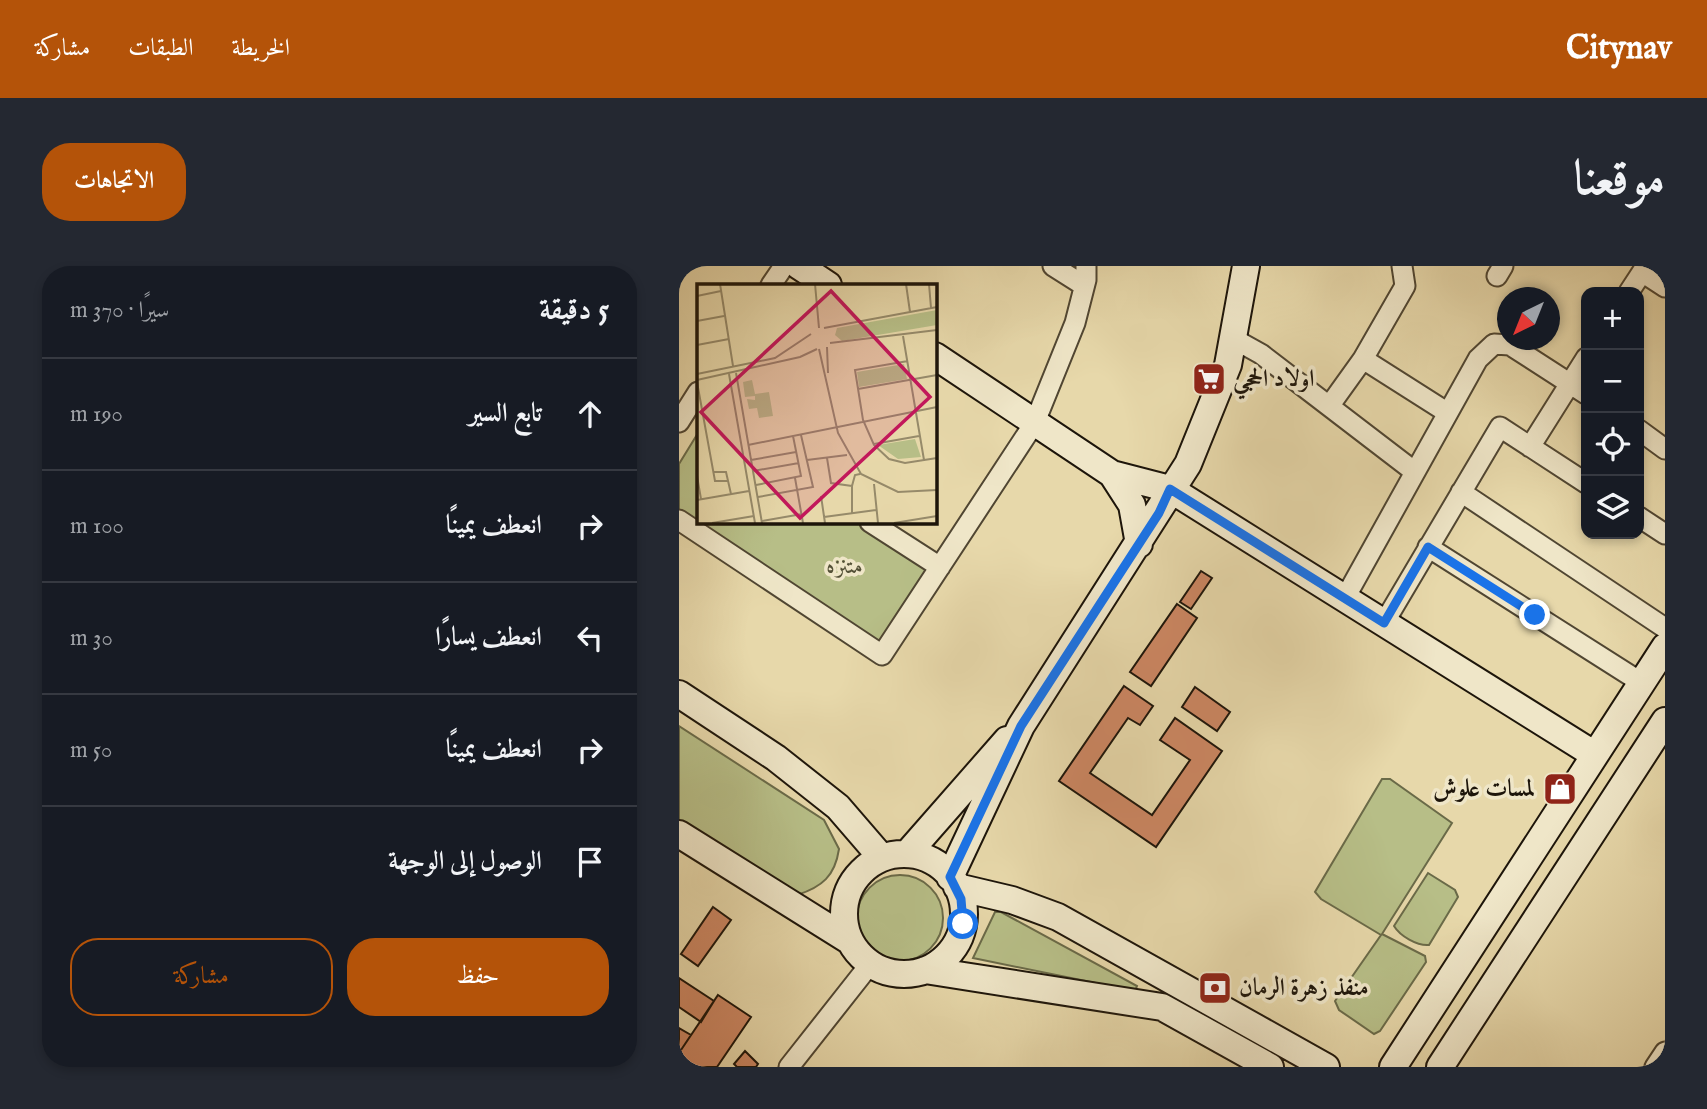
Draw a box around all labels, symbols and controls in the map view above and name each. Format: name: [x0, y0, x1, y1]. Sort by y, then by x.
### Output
text: Citynav: [1566, 28, 1672, 70]
text: مشاركة: [35, 33, 90, 64]
text: الطبقات: [128, 33, 194, 64]
text: الخريطة: [232, 33, 290, 64]
button: الاتجاهات: [42, 143, 186, 221]
text: موقعنا: [1573, 150, 1665, 212]
inset map: [697, 284, 936, 523]
north arrow: [1497, 287, 1560, 350]
map controls: [1581, 287, 1644, 539]
button: +: [1581, 287, 1644, 350]
text: 5 دقيقة: [539, 292, 609, 330]
text: سيرًا · 370 m: [70, 296, 169, 325]
button: −: [1581, 350, 1644, 413]
supermarket icon: اولاد الحجي: [1190, 360, 1228, 398]
place label: اولاد الحجي: [1233, 364, 1315, 400]
icon: ahead: [571, 395, 609, 433]
text: تابع السير: [468, 397, 542, 430]
text: 190 m: [70, 400, 123, 429]
button: locate: [1581, 413, 1644, 476]
button: layers: [1581, 476, 1644, 539]
icon: right: [571, 507, 609, 545]
text: انعطف يمينًا: [446, 509, 542, 542]
text: 100 m: [70, 512, 124, 541]
park label: متنزه: [826, 551, 864, 582]
route end: [1519, 599, 1550, 630]
icon: left: [571, 619, 609, 657]
text: انعطف يسارًا: [435, 621, 542, 654]
text: 30 m: [70, 624, 113, 653]
icon: right: [571, 731, 609, 769]
text: انعطف يمينًا: [446, 733, 542, 766]
text: 50 m: [70, 736, 112, 765]
shop icon: لمسات علوش: [1541, 770, 1579, 808]
place label: لمسات علوش: [1433, 774, 1535, 805]
icon: arrive: [571, 843, 609, 881]
text: الوصول إلى الوجهة: [388, 845, 542, 878]
route start: [947, 908, 978, 939]
button: مشاركة: [70, 938, 333, 1016]
button: حفظ: [347, 938, 609, 1016]
bank icon: منفذ زهرة الرمان: [1196, 969, 1234, 1007]
place label: منفذ زهرة الرمان: [1239, 973, 1369, 1004]

